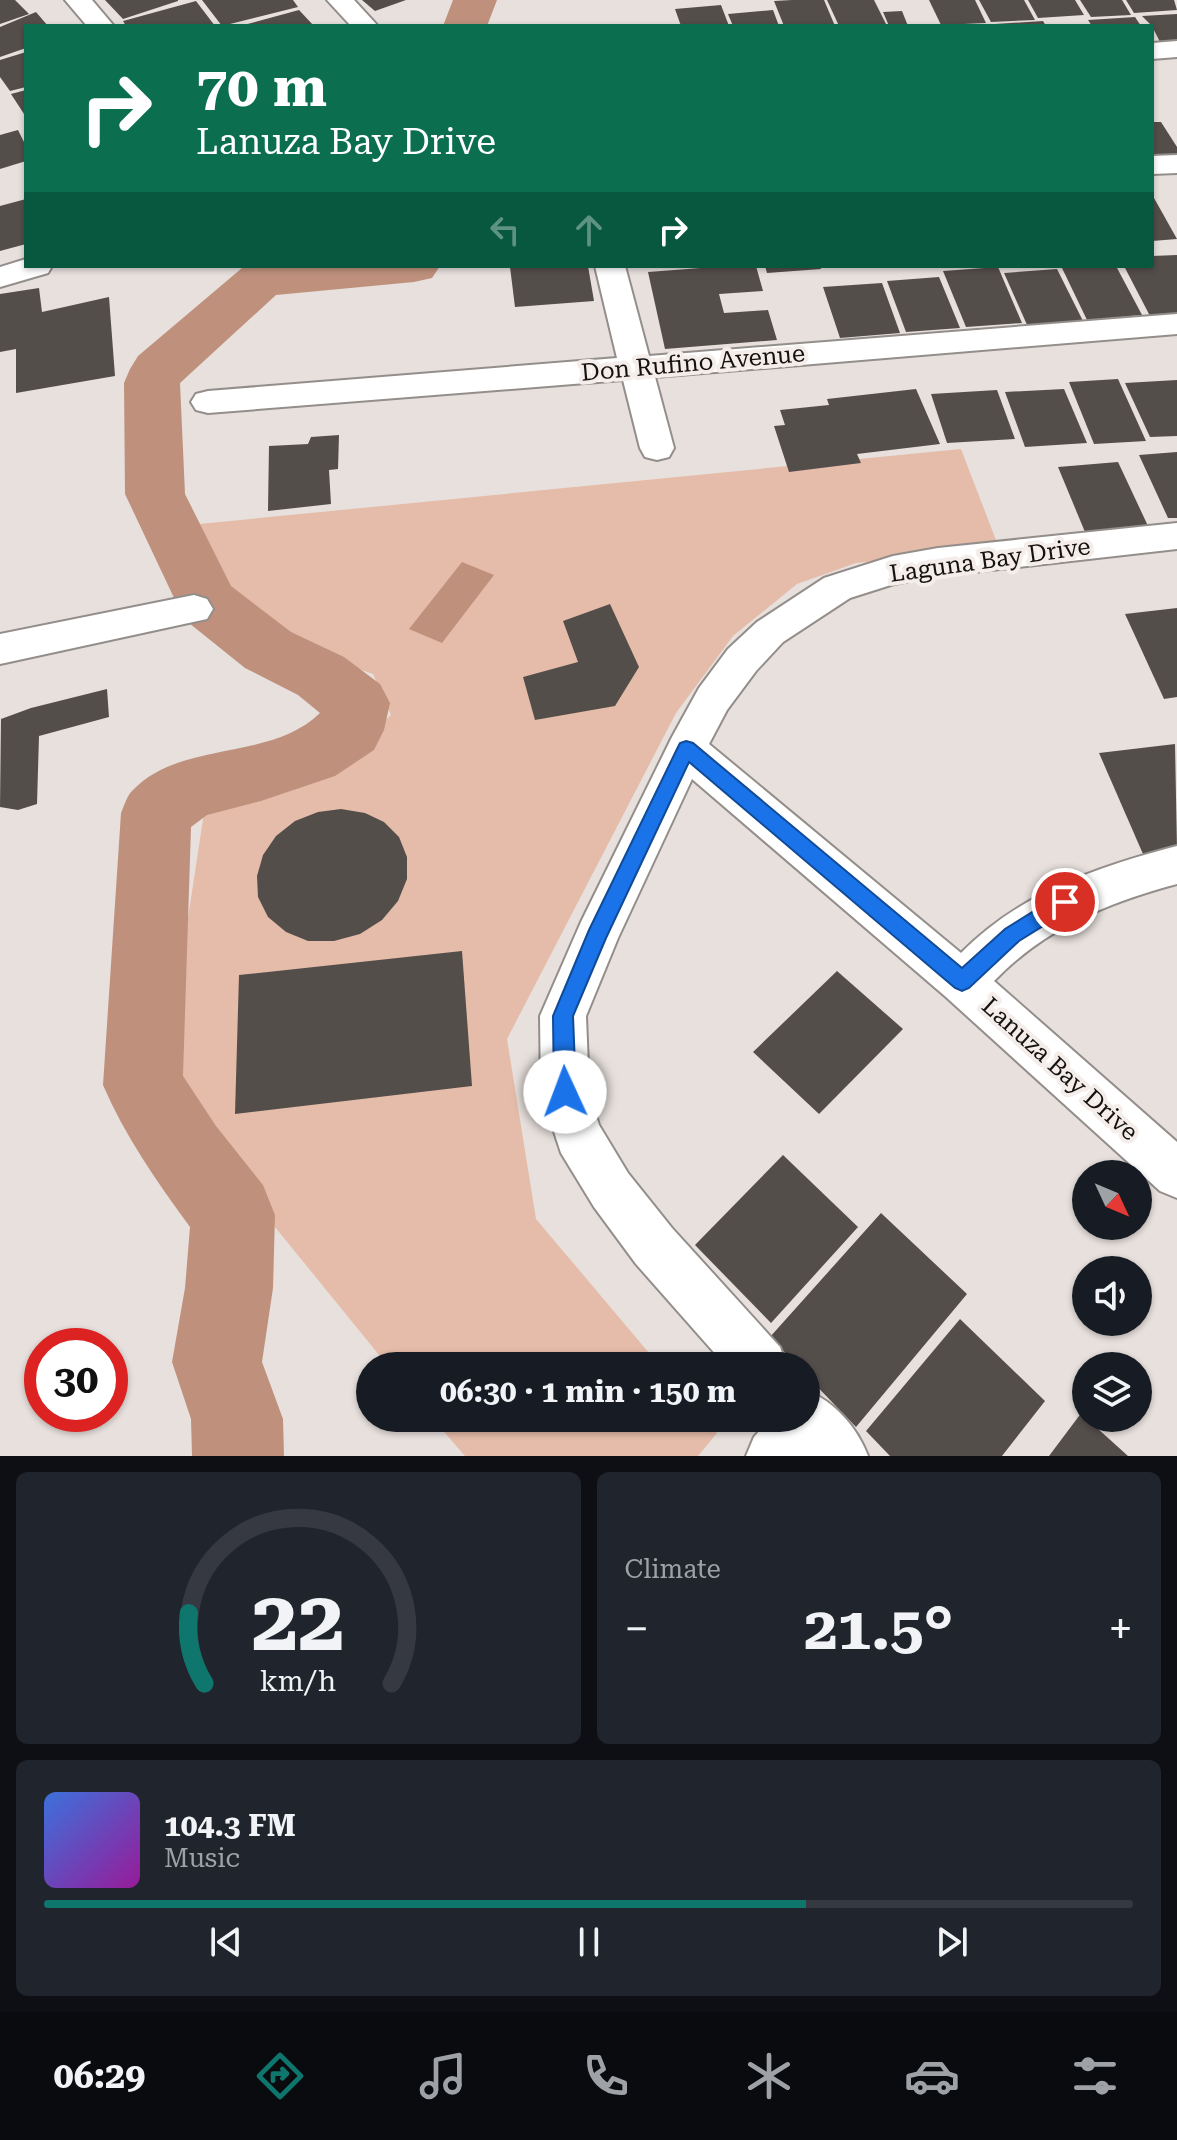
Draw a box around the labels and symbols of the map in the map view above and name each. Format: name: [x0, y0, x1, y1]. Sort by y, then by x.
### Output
street label: Don Rufino Avenue: [580, 339, 806, 387]
street label: Laguna Bay Drive: [888, 532, 1092, 588]
pin: [1031, 868, 1099, 936]
street label: Lanuza Bay Drive: [976, 992, 1144, 1146]
position arrow: [523, 1050, 607, 1134]
north arrow: [1072, 1160, 1152, 1240]
speed limit sign: 30: [24, 1328, 128, 1432]

